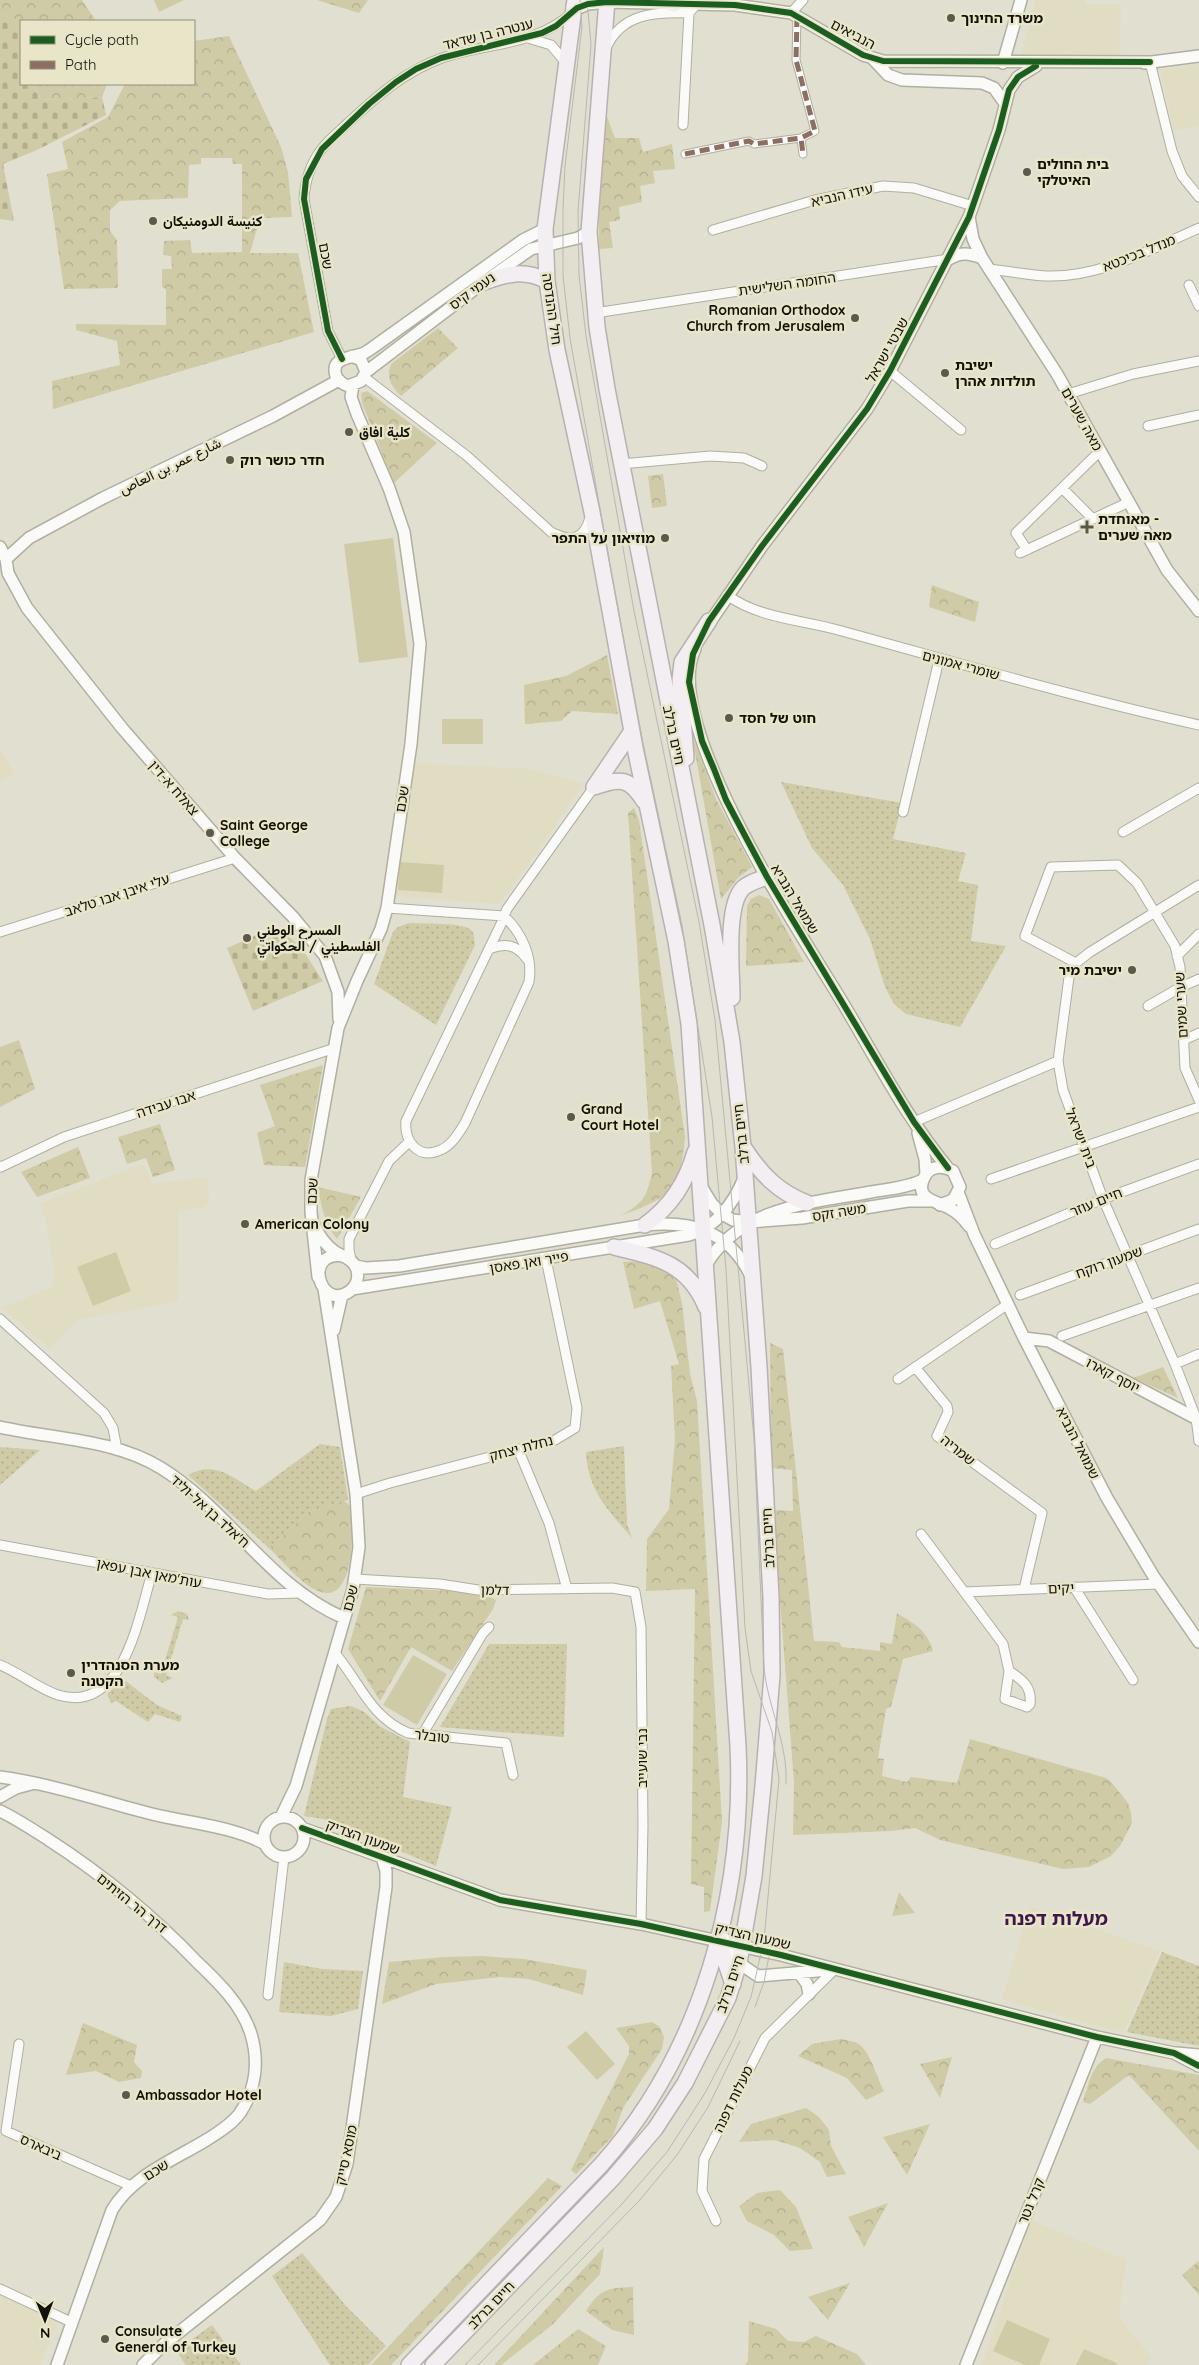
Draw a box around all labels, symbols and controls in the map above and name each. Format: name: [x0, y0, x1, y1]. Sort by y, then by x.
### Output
place label: משרד החינוך: [961, 9, 1043, 27]
marker: משרד החינוך: [945, 12, 957, 24]
street label: ענטרה בן שדאד: [441, 14, 535, 54]
street label: הנביאים: [828, 15, 878, 53]
legend: [20, 20, 195, 85]
text: Cycle path: [65, 30, 139, 49]
text: Path: [65, 55, 97, 74]
place label: בית החולים האיטלקי: [1037, 155, 1109, 189]
marker: בית החולים האיטלקי: [1021, 166, 1033, 178]
street label: עידו הנביא: [809, 179, 875, 211]
place label: كنيسة الدومنيكان: [163, 212, 262, 230]
marker: كنيسة الدومنيكان: [147, 215, 159, 227]
street label: מנדל בכיכטא: [1100, 230, 1178, 276]
street label: שכם: [315, 241, 337, 271]
street label: נעמי קיס: [445, 268, 499, 314]
street label: החומה השלישית: [737, 268, 837, 300]
street label: חיל ההנדסה: [538, 272, 566, 346]
place label: Romanian Orthodox Church from Jerusalem: [686, 301, 845, 335]
marker: Romanian Orthodox Church from Jerusalem: [849, 312, 861, 324]
street label: שבטי ישראל: [862, 314, 912, 386]
place label: ישיבת תולדות אהרן: [955, 356, 1036, 390]
marker: ישיבת תולדות אהרן: [939, 367, 951, 379]
street label: מאה שערים: [1057, 384, 1107, 454]
place label: كلية افاق: [359, 423, 410, 441]
marker: كلية افاق: [343, 426, 355, 438]
street label: شارع عمر بن العاص: [116, 434, 225, 500]
place label: חדר כושר רוק: [240, 451, 325, 469]
marker: חדר כושר רוק: [224, 454, 236, 466]
place label: מאוחדת - מאה שערים: [1098, 510, 1172, 544]
marker: מאוחדת - מאה שערים: [1080, 520, 1094, 534]
place label: מוזיאון על התפר: [551, 529, 655, 547]
marker: מוזיאון על התפר: [659, 532, 671, 544]
street label: שומרי אמונים: [920, 646, 1002, 684]
street label: חיים ברלב: [659, 704, 689, 766]
place label: חוט של חסד: [739, 709, 816, 727]
marker: חוט של חסד: [723, 712, 735, 724]
street label: צאלח א-דין: [145, 757, 203, 819]
street label: שכם: [391, 784, 413, 814]
place label: Saint George College: [220, 816, 308, 850]
marker: Saint George College: [204, 827, 216, 839]
street label: שמואל הנביא: [767, 861, 823, 937]
street label: עלי איבן אבו טלאב: [62, 869, 172, 921]
place label: المسرح الوطني الفلسطيني / الحكواتي: [257, 921, 380, 958]
marker: المسرح الوطني الفلسطيني / الحكواتي: [241, 932, 253, 944]
place label: ישיבת מיר: [1058, 961, 1122, 979]
marker: ישיבת מיר: [1126, 964, 1138, 976]
street label: שערי שמים: [1170, 971, 1192, 1039]
street label: אבו עבידה: [134, 1086, 198, 1122]
place label: Grand Court Hotel: [581, 1100, 659, 1134]
street label: חיים ברלב: [729, 1103, 753, 1165]
street label: בית ישראל: [1061, 1105, 1101, 1171]
marker: Grand Court Hotel: [565, 1111, 577, 1123]
street label: שכם: [302, 1177, 322, 1205]
street label: חיים עוזר: [1067, 1183, 1125, 1221]
street label: משה זקס: [811, 1199, 867, 1225]
place label: American Colony: [255, 1215, 369, 1233]
marker: American Colony: [239, 1218, 251, 1230]
street label: שמעון רוקח: [1073, 1242, 1145, 1282]
street label: פייר ואן פאסן: [488, 1247, 570, 1277]
street label: יוסף קארו: [1083, 1353, 1143, 1397]
street label: שמואל הנביא: [1052, 1404, 1104, 1482]
street label: נחלת יצחק: [487, 1431, 555, 1465]
street label: שמריה: [937, 1431, 979, 1469]
street label: ח'אלד בן אל-וליד: [167, 1471, 253, 1551]
street label: חיים ברלב: [757, 1507, 779, 1569]
street label: עות'מאן אבן עפאן: [95, 1554, 203, 1592]
street label: יקים: [1048, 1579, 1074, 1597]
street label: דלמן: [480, 1581, 510, 1599]
street label: שכם: [338, 1583, 362, 1613]
place label: מערת הסנהדרין הקטנה: [81, 1656, 179, 1690]
marker: מערת הסנהדרין הקטנה: [65, 1667, 77, 1679]
street label: טובלר: [413, 1725, 451, 1747]
street label: נבי שועייב: [633, 1728, 651, 1788]
street label: שמעון הצדיק: [324, 1815, 402, 1859]
street label: דרך הר הזיתים: [93, 1869, 171, 1937]
district label: מעלות דפנה: [1004, 1906, 1108, 1930]
street label: שמעון הצדיק: [713, 1919, 793, 1953]
street label: חיים ברלב: [712, 1953, 748, 2015]
street label: מעלות דפנה: [709, 2063, 757, 2135]
place label: Ambassador Hotel: [136, 2086, 262, 2104]
marker: Ambassador Hotel: [120, 2089, 132, 2101]
street label: מוסא סייק: [331, 2123, 361, 2187]
street label: ביבארס: [17, 2130, 65, 2164]
street label: שכם: [140, 2155, 172, 2185]
street label: קרל נטר: [1014, 2175, 1048, 2227]
street label: חיים ברלב: [464, 2277, 518, 2333]
north arrow: [20, 2295, 70, 2345]
place label: Consulate General of Turkey: [115, 2322, 236, 2356]
text: N: [40, 2324, 51, 2342]
marker: Consulate General of Turkey: [99, 2333, 111, 2345]

